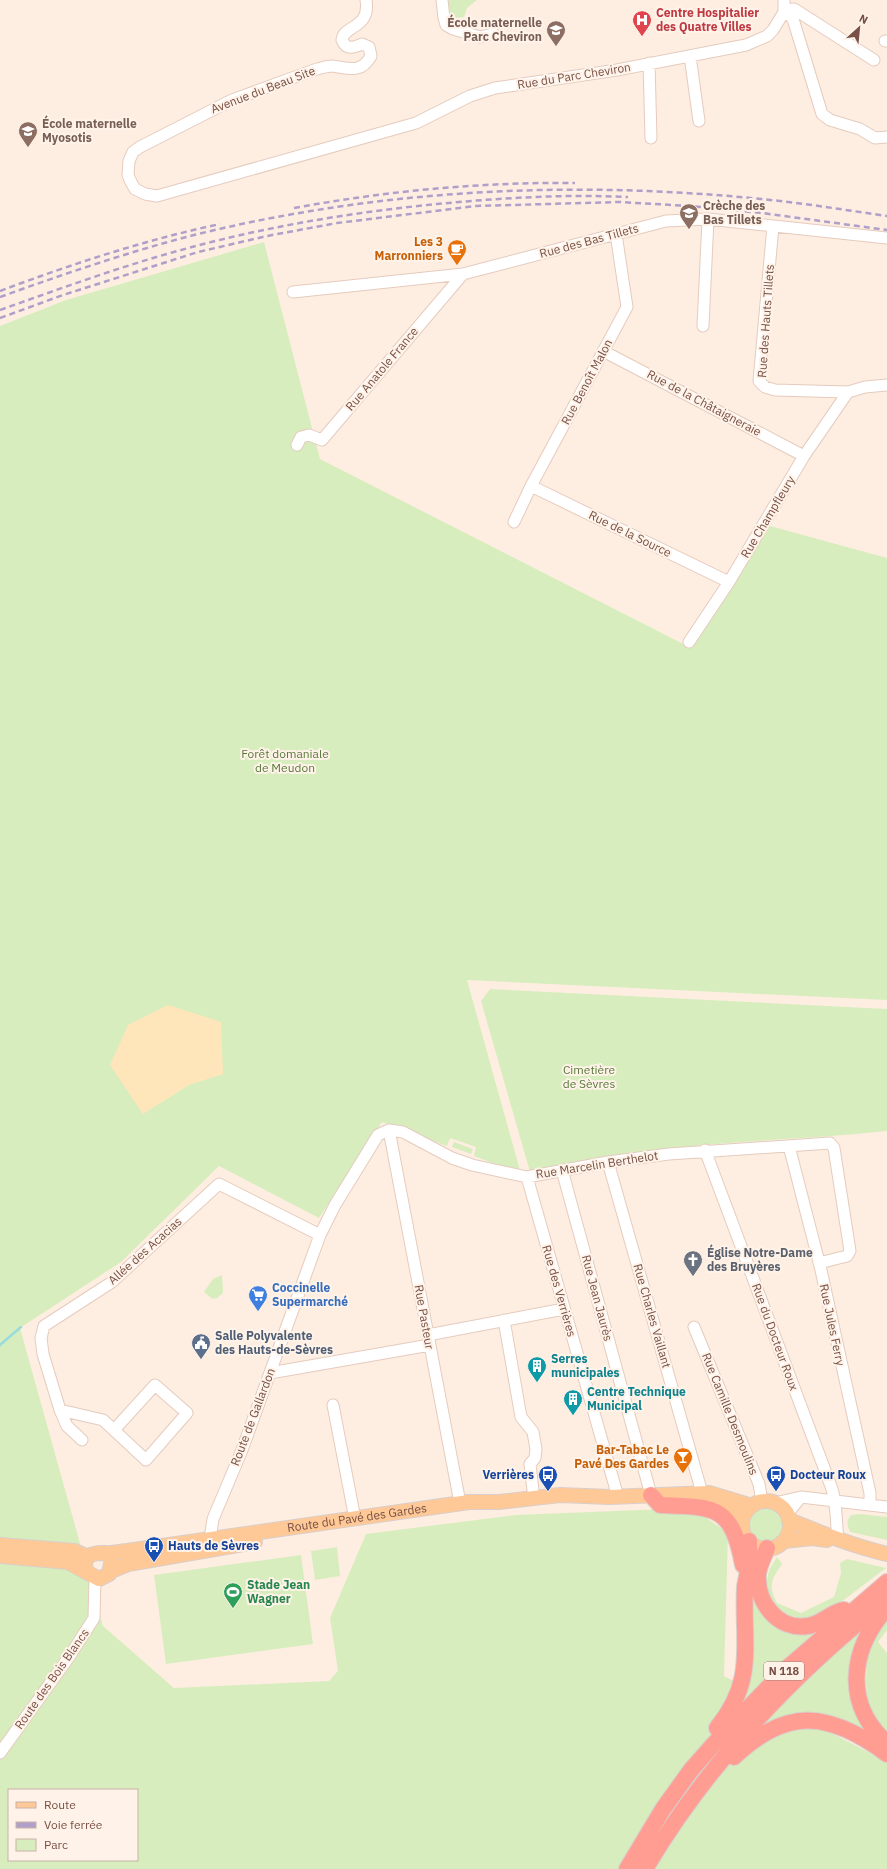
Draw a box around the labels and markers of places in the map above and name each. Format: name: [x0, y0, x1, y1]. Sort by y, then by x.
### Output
place label: Centre Hospitalier des Quatre Villes: [656, 5, 759, 34]
hospital icon: Centre Hospitalier des Quatre Villes: [631, 9, 653, 37]
place label: École maternelle Parc Cheviron: [447, 14, 542, 44]
school or university icon: École maternelle Parc Cheviron: [545, 19, 567, 47]
place label: École maternelle Myosotis: [42, 115, 137, 145]
school or university icon: École maternelle Myosotis: [17, 120, 39, 148]
place label: Crèche des Bas Tillets: [703, 198, 765, 227]
school or university icon: Crèche des Bas Tillets: [678, 202, 700, 230]
place label: Les 3 Marronniers: [375, 234, 443, 263]
cafe icon: Les 3 Marronniers: [446, 238, 468, 266]
place label: Église Notre-Dame des Bruyères: [707, 1244, 813, 1274]
church icon: Église Notre-Dame des Bruyères: [682, 1249, 704, 1277]
place label: Coccinelle Supermarché: [272, 1280, 348, 1309]
supermarket icon: Coccinelle Supermarché: [247, 1284, 269, 1312]
place label: Salle Polyvalente des Hauts-de-Sèvres: [215, 1328, 333, 1357]
public building icon: Salle Polyvalente des Hauts-de-Sèvres: [190, 1332, 212, 1360]
place label: Serres municipales: [551, 1351, 620, 1380]
building icon: Serres municipales: [526, 1355, 548, 1383]
place label: Centre Technique Municipal: [587, 1384, 686, 1413]
building icon: Centre Technique Municipal: [562, 1388, 584, 1416]
place label: Bar-Tabac Le Pavé Des Gardes: [574, 1442, 669, 1471]
bar icon: Bar-Tabac Le Pavé Des Gardes: [672, 1446, 694, 1474]
bus stop icon: Verrières: [537, 1464, 559, 1492]
bus stop icon: Docteur Roux: [765, 1464, 787, 1492]
place label: Verrières: [482, 1467, 534, 1482]
place label: Docteur Roux: [790, 1467, 866, 1482]
bus stop icon: Hauts de Sèvres: [143, 1535, 165, 1563]
place label: Hauts de Sèvres: [168, 1538, 259, 1553]
place label: Stade Jean Wagner: [247, 1577, 310, 1606]
sports icon: Stade Jean Wagner: [222, 1581, 244, 1609]

